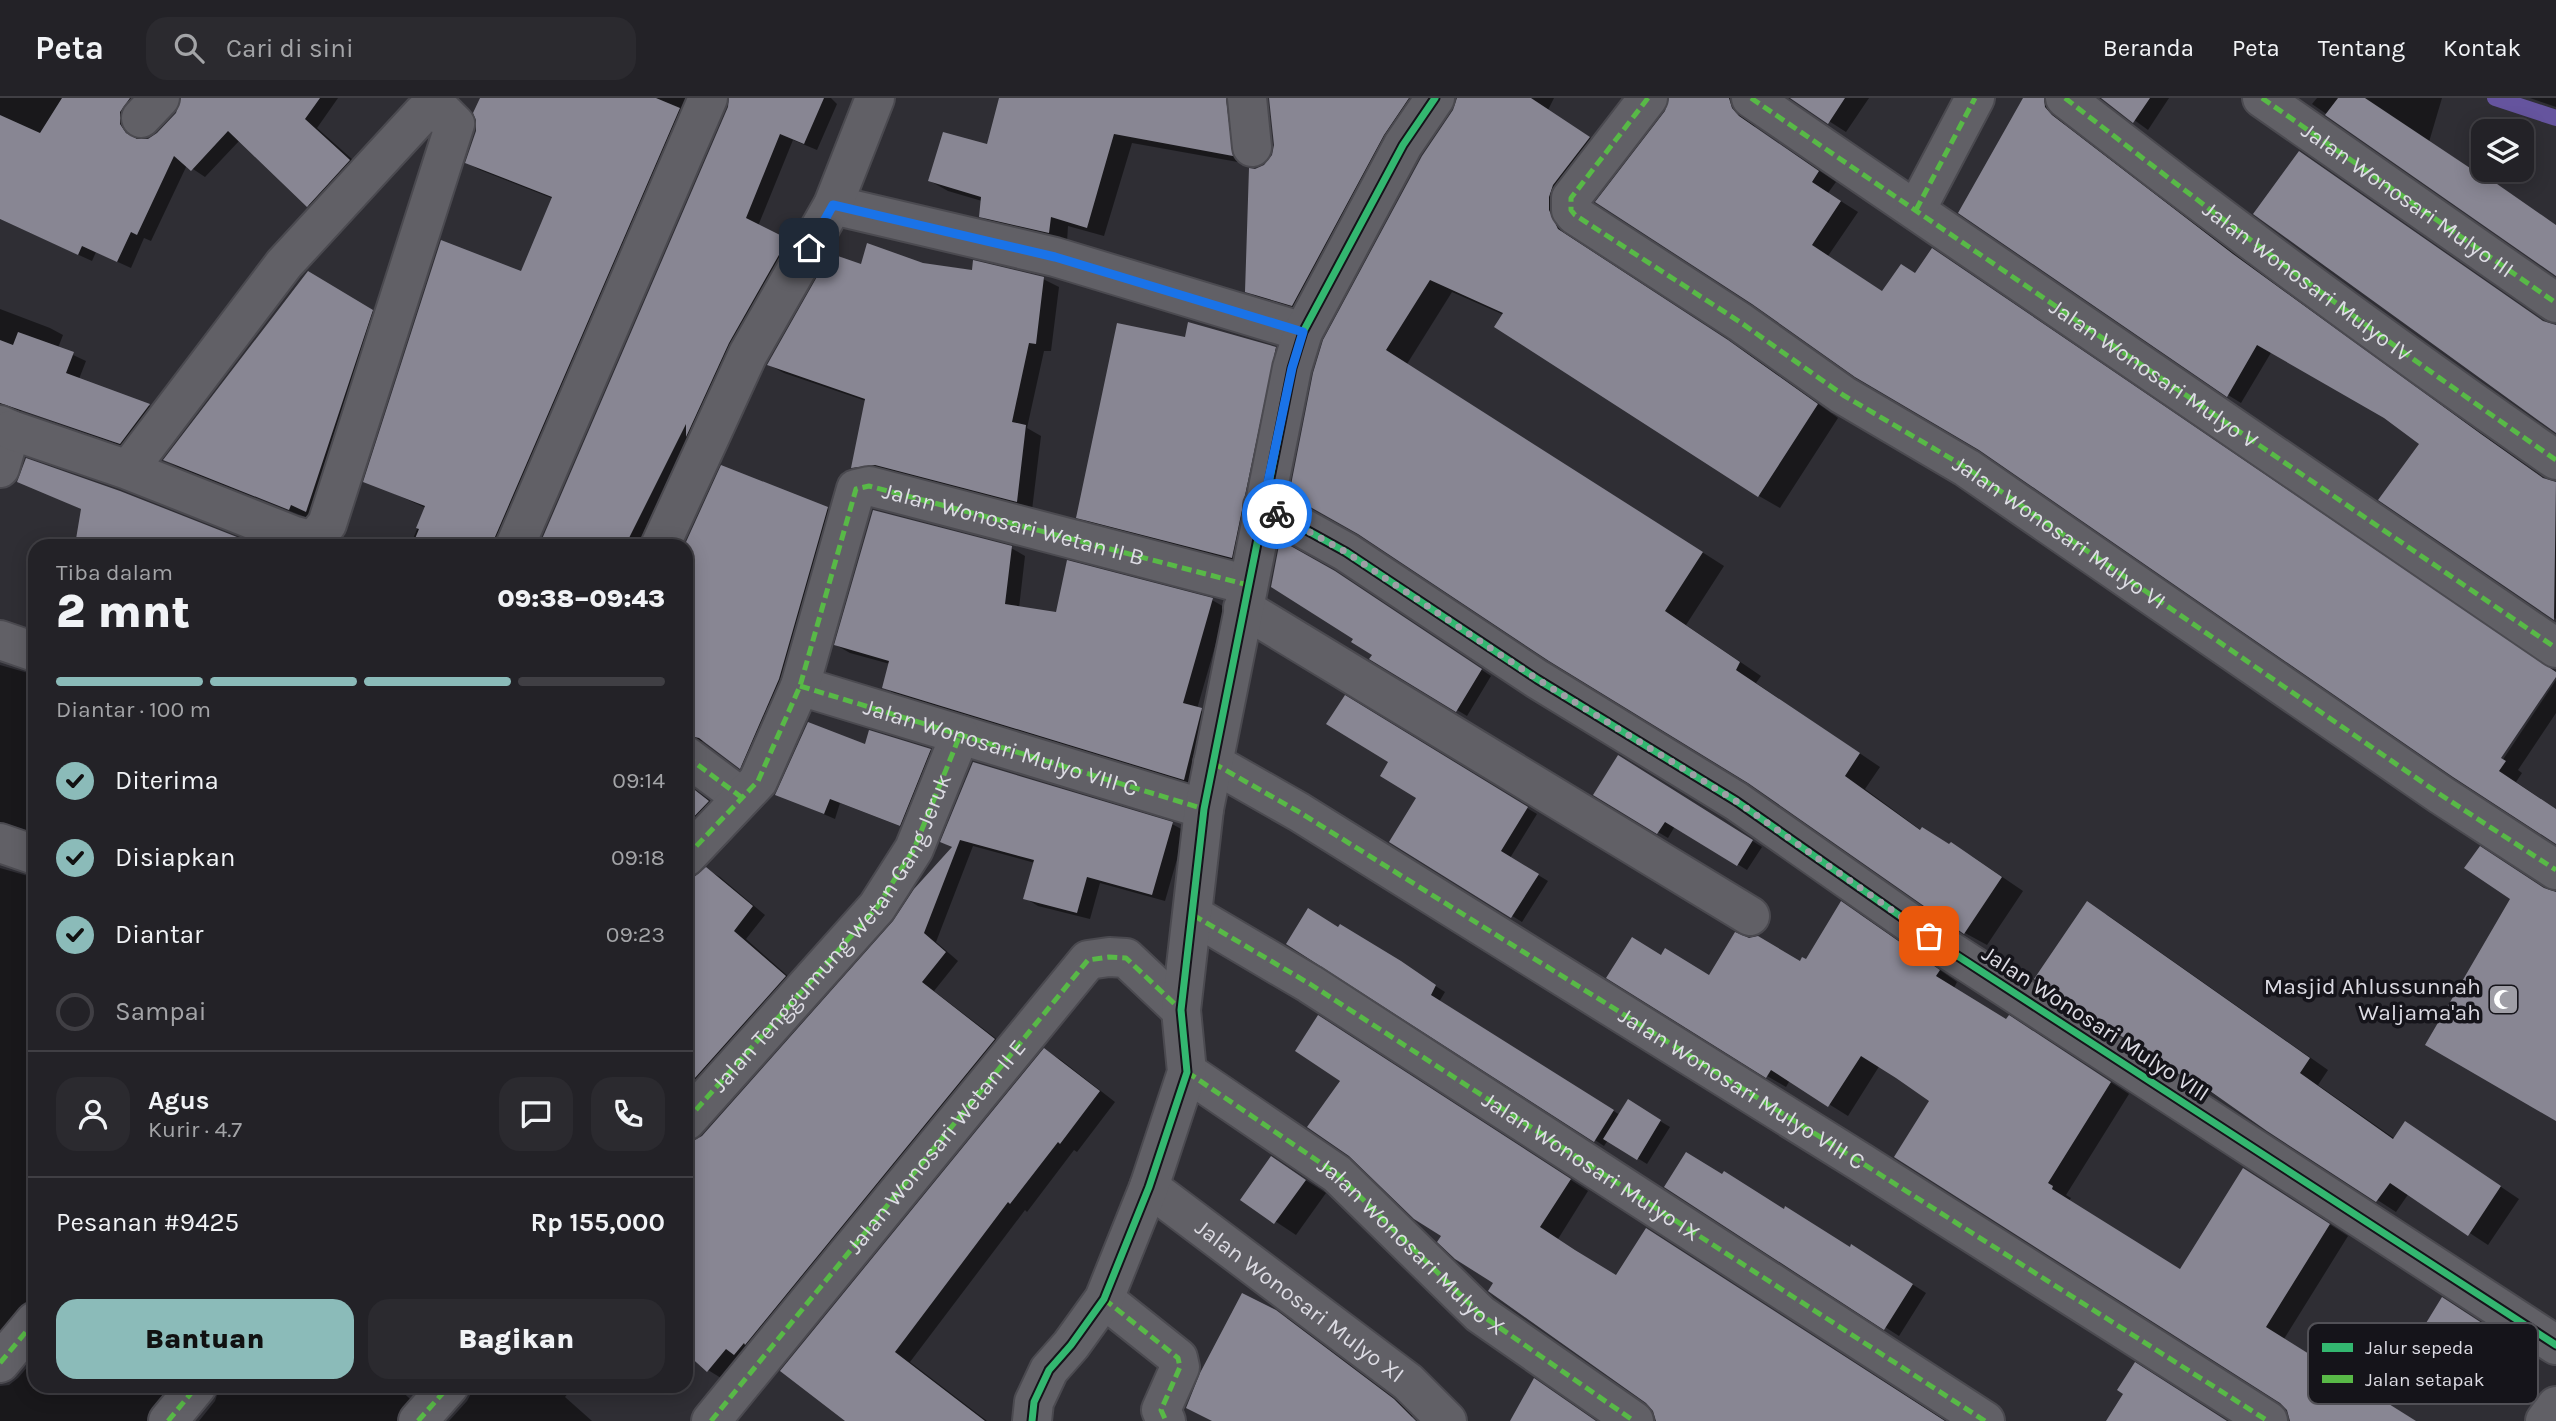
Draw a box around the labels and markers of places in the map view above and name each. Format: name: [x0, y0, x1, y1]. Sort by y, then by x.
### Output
pin: [779, 218, 839, 278]
pin: [1899, 906, 1959, 966]
place label: Masjid Ahlussunnah Waljama'ah: [2264, 973, 2481, 1026]
mosque icon: Masjid Ahlussunnah Waljama'ah: [2487, 982, 2521, 1016]

